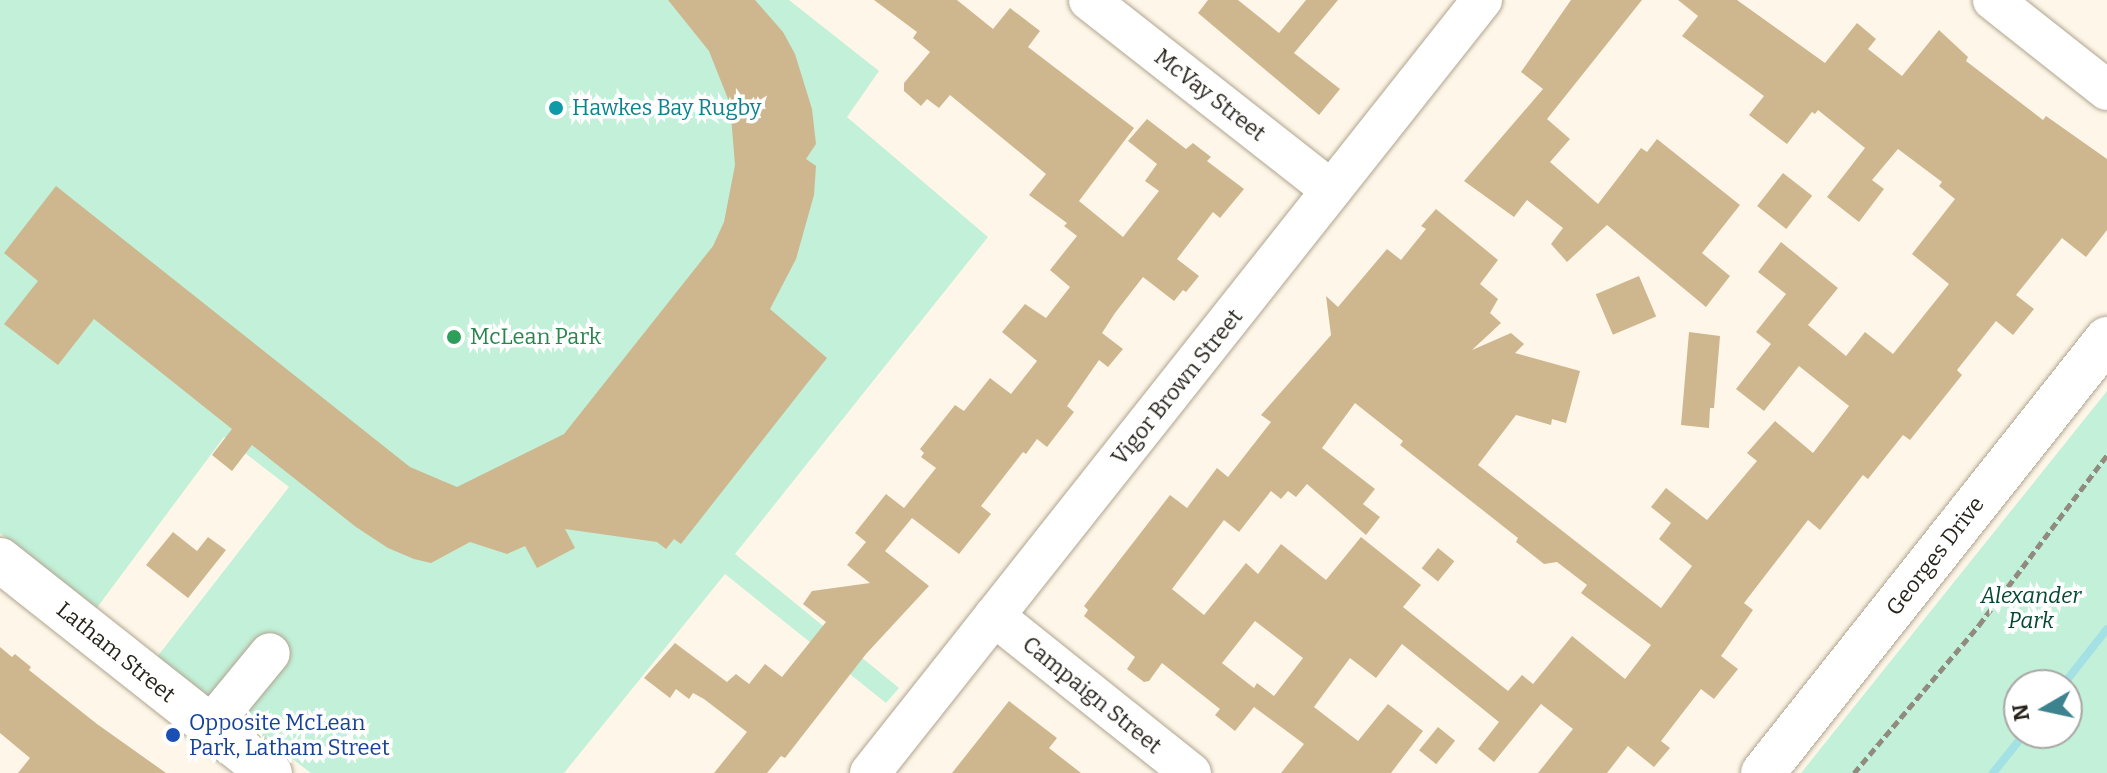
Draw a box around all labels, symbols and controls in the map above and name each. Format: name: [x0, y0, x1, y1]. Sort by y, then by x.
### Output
street label: McVay Street: [1149, 44, 1271, 146]
place label: Hawkes Bay Rugby: [572, 95, 761, 121]
marker: Hawkes Bay Rugby: [547, 99, 565, 117]
street label: Vigor Brown Street: [1106, 304, 1248, 470]
place label: McLean Park: [470, 324, 601, 350]
marker: McLean Park: [445, 328, 463, 346]
street label: Georges Drive: [1880, 491, 1990, 621]
park label: Alexander Park: [1981, 582, 2081, 634]
street label: Latham Street: [51, 596, 181, 708]
street label: Campaign Street: [1017, 631, 1167, 759]
north arrow: [2003, 669, 2083, 749]
text: N: [2006, 702, 2035, 723]
place label: Opposite McLean Park, Latham Street: [189, 709, 390, 760]
marker: Opposite McLean Park, Latham Street: [164, 726, 182, 744]

